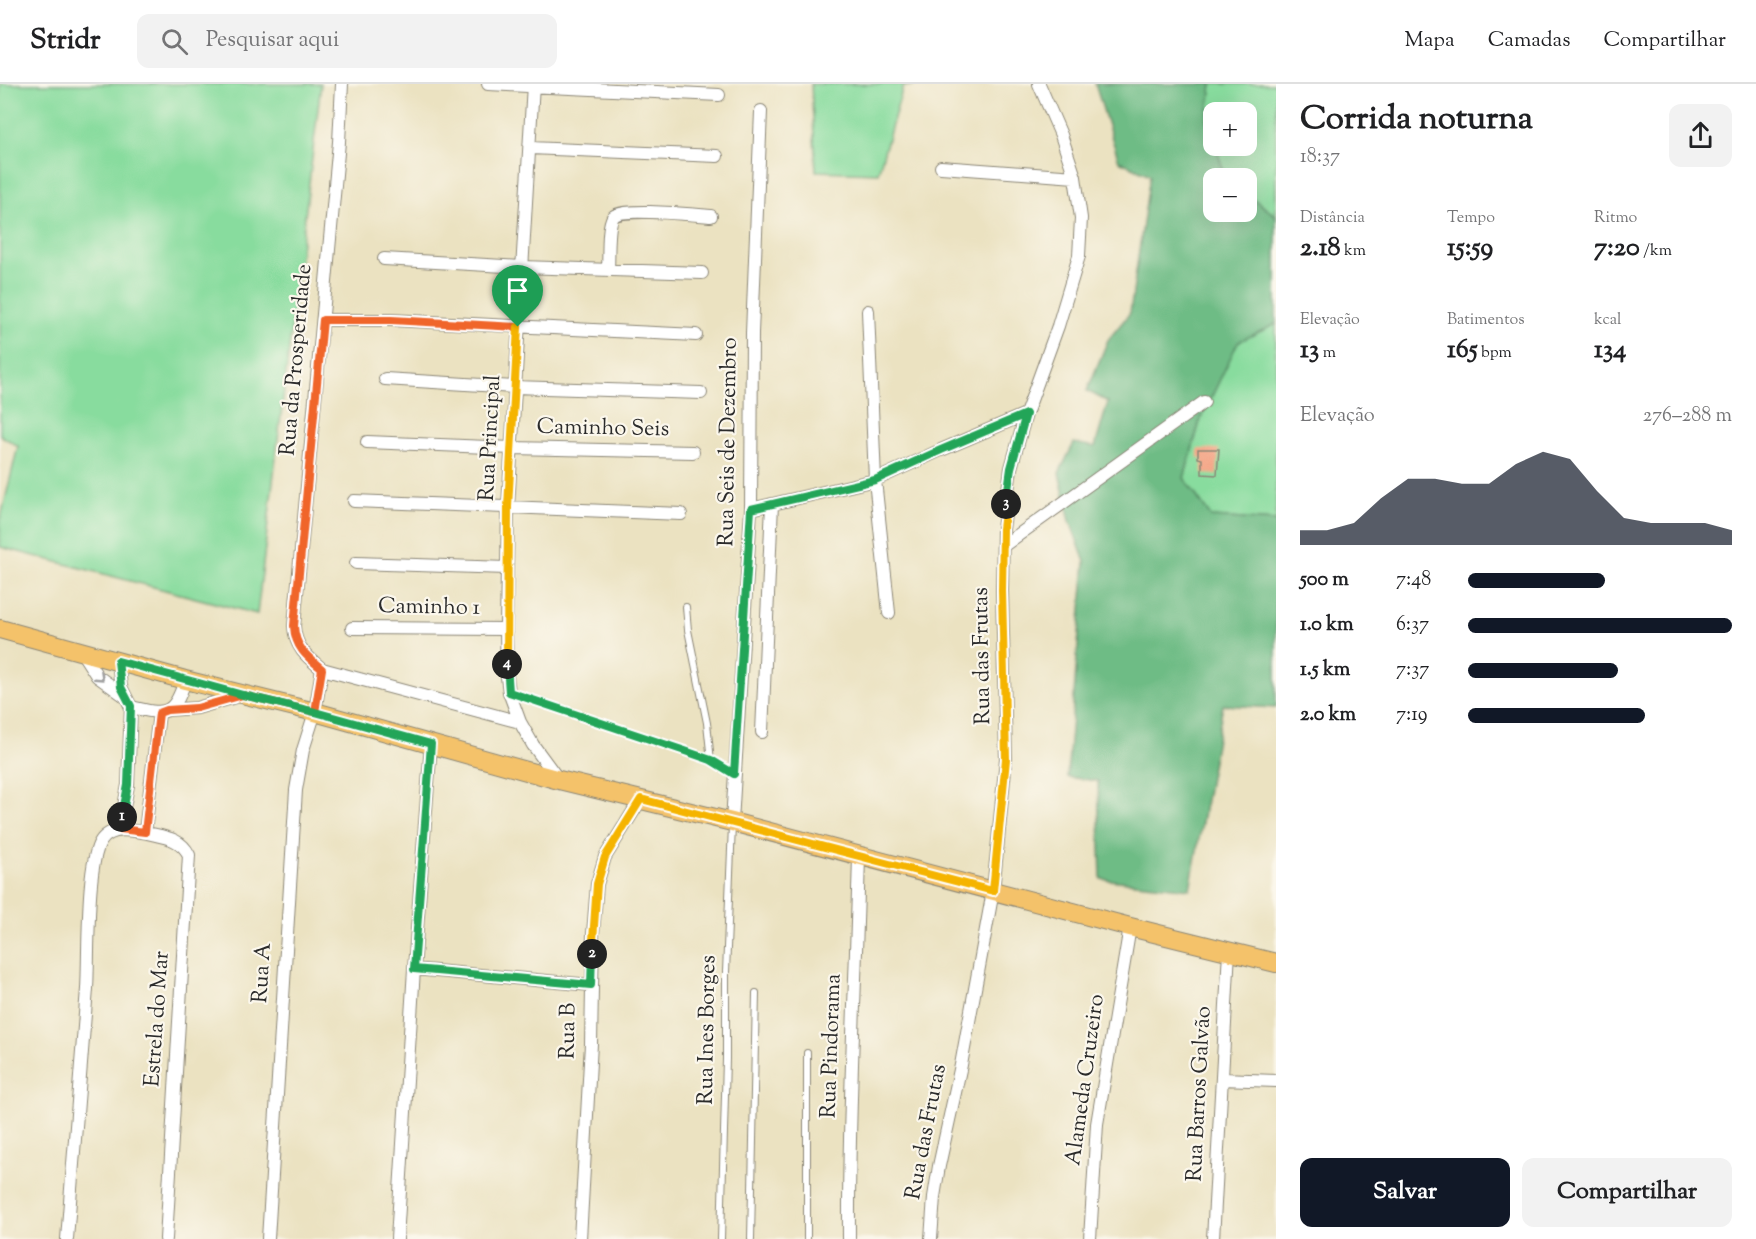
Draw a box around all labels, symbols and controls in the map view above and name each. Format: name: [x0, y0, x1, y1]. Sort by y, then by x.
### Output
search box: [137, 14, 557, 68]
text: Stridr: [30, 21, 101, 61]
icon: search: [158, 25, 191, 58]
text: Pesquisar aqui: [206, 25, 339, 57]
text: Mapa: [1405, 26, 1455, 56]
text: Camadas: [1488, 26, 1571, 56]
text: Compartilhar: [1604, 26, 1726, 56]
text: Corrida noturna: [1300, 96, 1533, 144]
map controls: [1203, 102, 1257, 222]
button: +: [1203, 102, 1257, 156]
button: share: [1669, 104, 1732, 167]
text: 18:37: [1300, 143, 1340, 172]
button: −: [1203, 168, 1257, 222]
text: Distância: [1300, 207, 1365, 230]
text: Tempo: [1447, 207, 1495, 230]
text: Ritmo: [1594, 207, 1637, 230]
text: 2.18: [1300, 230, 1341, 267]
text: 15:59: [1447, 230, 1493, 267]
text: 7:20: [1594, 230, 1640, 267]
text: km: [1341, 240, 1366, 263]
text: /km: [1640, 240, 1672, 263]
street label: Rua da Prosperidade: [273, 263, 321, 457]
pin: [492, 265, 543, 327]
icon: arrive: [501, 274, 534, 307]
text: Elevação: [1300, 309, 1360, 332]
text: Batimentos: [1447, 309, 1525, 332]
text: kcal: [1594, 309, 1622, 332]
text: 13: [1300, 332, 1319, 369]
text: 165: [1447, 332, 1478, 369]
text: 134: [1594, 332, 1626, 369]
street label: Rua Seis de Dezembro: [711, 337, 747, 547]
text: m: [1319, 342, 1336, 365]
text: bpm: [1478, 342, 1512, 365]
street label: Rua Principal: [472, 374, 510, 502]
text: Elevação: [1300, 402, 1375, 431]
text: 276–288 m: [1643, 402, 1732, 431]
street label: Caminho Seis: [536, 412, 670, 446]
pin: 3: [991, 489, 1021, 519]
text: 3: [1003, 492, 1009, 515]
text: 500 m: [1300, 566, 1349, 595]
text: 7:48: [1396, 566, 1431, 595]
street label: Rua das Frutas: [966, 587, 1000, 725]
street label: Caminho 1: [378, 591, 481, 625]
text: 1.0 km: [1300, 611, 1354, 640]
text: 6:37: [1396, 611, 1429, 640]
pin: 4: [492, 649, 522, 679]
text: 4: [503, 652, 511, 675]
text: 1.5 km: [1300, 656, 1350, 685]
text: 7:37: [1396, 656, 1429, 685]
one-way arrow: [93, 670, 104, 681]
text: 2.0 km: [1300, 701, 1356, 730]
text: 7:19: [1396, 701, 1428, 730]
pin: 1: [107, 802, 137, 832]
text: 1: [119, 805, 125, 828]
pin: 2: [577, 939, 607, 969]
street label: Rua A: [245, 942, 281, 1004]
text: 2: [588, 942, 596, 965]
street label: Estrela do Mar: [137, 950, 179, 1088]
street label: Rua Ines Borges: [691, 955, 725, 1105]
street label: Rua Pindorama: [813, 973, 851, 1119]
street label: Alameda Cruzeiro: [1058, 992, 1114, 1168]
street label: Rua B: [553, 1002, 585, 1060]
street label: Rua Barros Galvão: [1179, 1005, 1221, 1183]
street label: Rua das Frutas: [898, 1061, 956, 1203]
button: Salvar: [1300, 1158, 1510, 1227]
button: Compartilhar: [1522, 1158, 1732, 1227]

